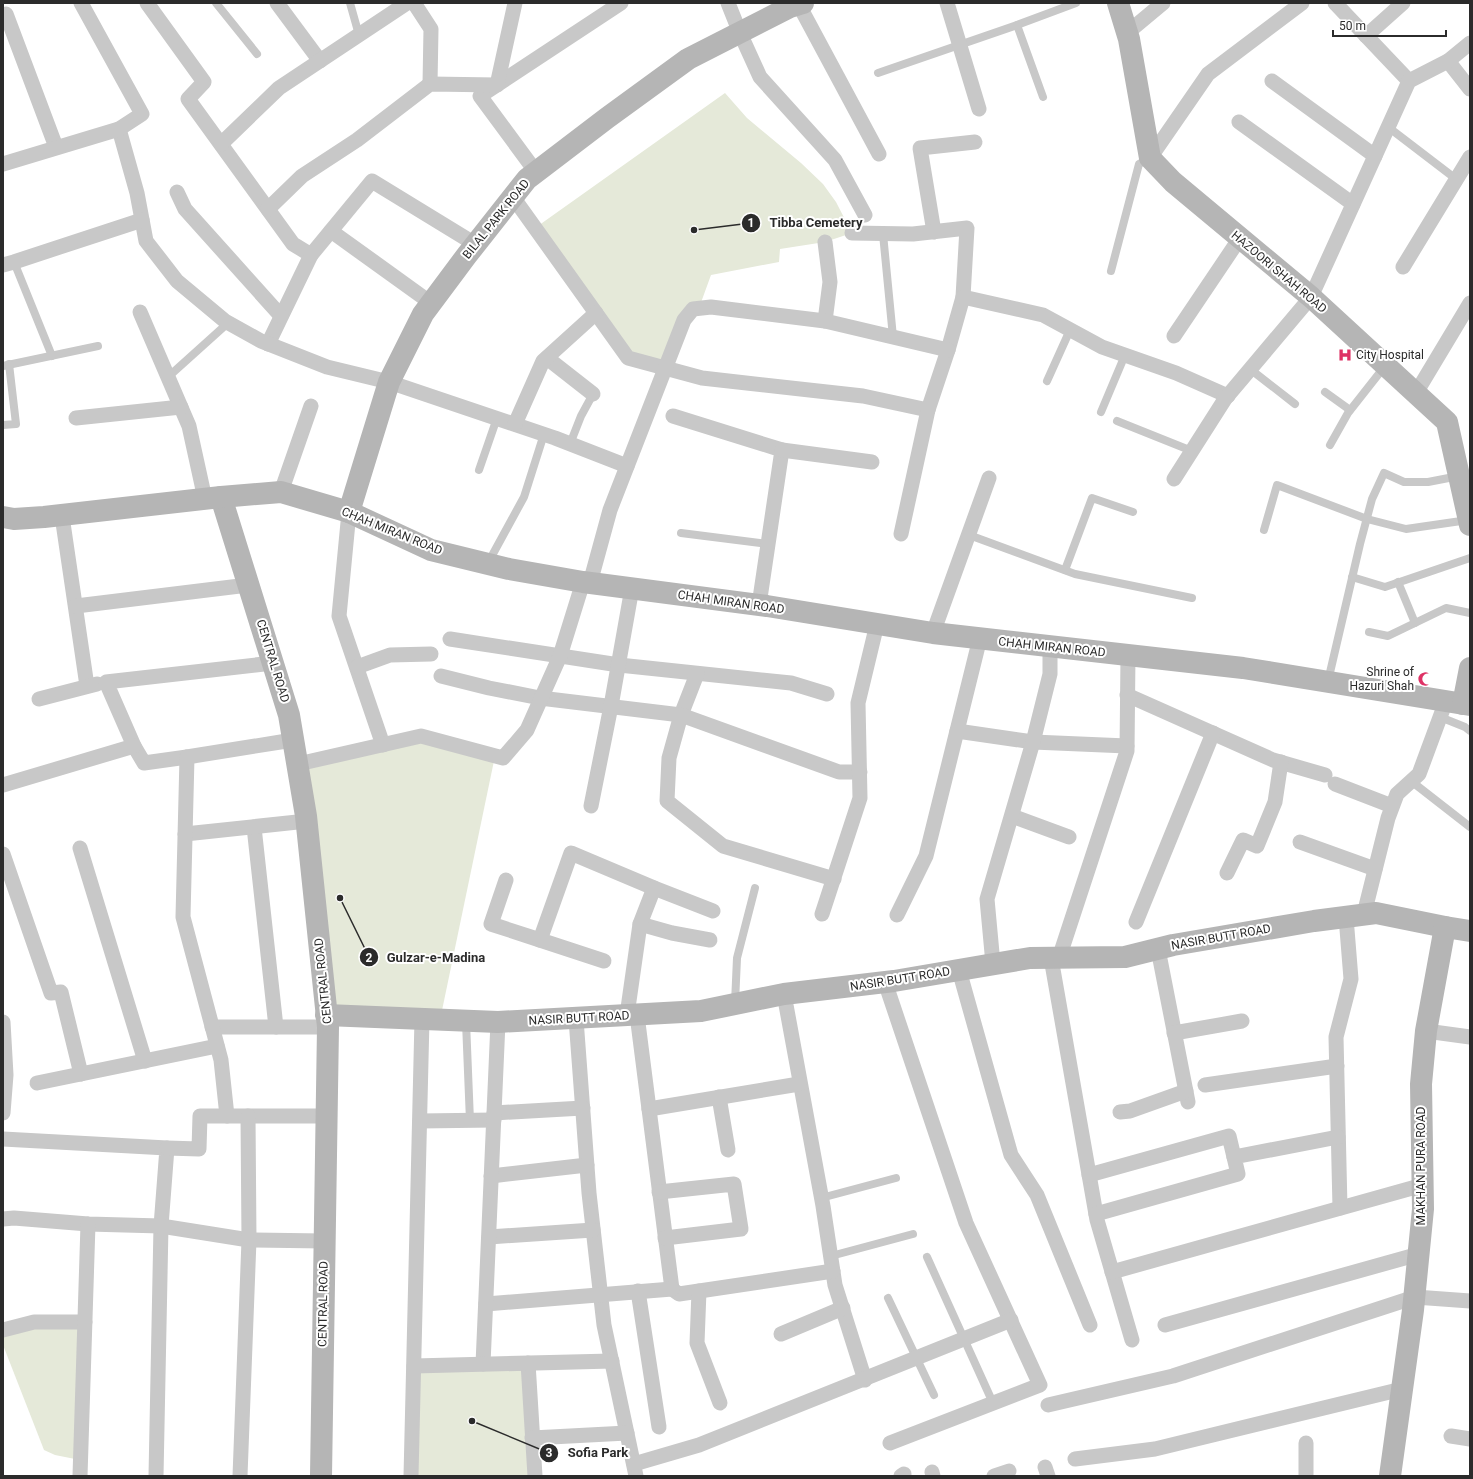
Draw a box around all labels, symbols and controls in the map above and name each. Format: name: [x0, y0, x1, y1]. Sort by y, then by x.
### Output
scale bar: [1333, 12, 1446, 38]
text: 50 m: [1339, 19, 1366, 33]
street label: BILAL PARK ROAD: [460, 176, 532, 262]
callout: Tibba Cemetery: [741, 210, 870, 235]
text: Tibba Cemetery: [770, 215, 863, 230]
text: 1: [748, 216, 754, 230]
street label: HAZOORI SHAH ROAD: [1229, 228, 1330, 316]
hospital icon: City Hospital: [1337, 347, 1353, 363]
place label: City Hospital: [1356, 348, 1424, 362]
street label: CHAH MIRAN ROAD: [340, 504, 445, 558]
street label: CHAH MIRAN ROAD: [677, 588, 785, 616]
street label: CENTRAL ROAD: [254, 618, 292, 704]
street label: CHAH MIRAN ROAD: [998, 634, 1106, 660]
place label: Shrine of Hazuri Shah: [1350, 665, 1415, 693]
mosque icon: Shrine of Hazuri Shah: [1417, 671, 1433, 687]
street label: NASIR BUTT ROAD: [1170, 921, 1272, 953]
street label: CENTRAL ROAD: [312, 937, 334, 1025]
callout: Gulzar-e-Madina: [359, 945, 494, 970]
text: Gulzar-e-Madina: [387, 950, 485, 965]
text: 2: [366, 951, 373, 965]
street label: NASIR BUTT ROAD: [849, 964, 951, 994]
street label: NASIR BUTT ROAD: [528, 1008, 630, 1028]
street label: MAKHAN PURA ROAD: [1414, 1107, 1428, 1225]
street label: CENTRAL ROAD: [315, 1261, 331, 1347]
callout: Sofia Park: [539, 1440, 636, 1465]
text: Sofia Park: [568, 1445, 629, 1460]
text: 3: [546, 1446, 553, 1460]

